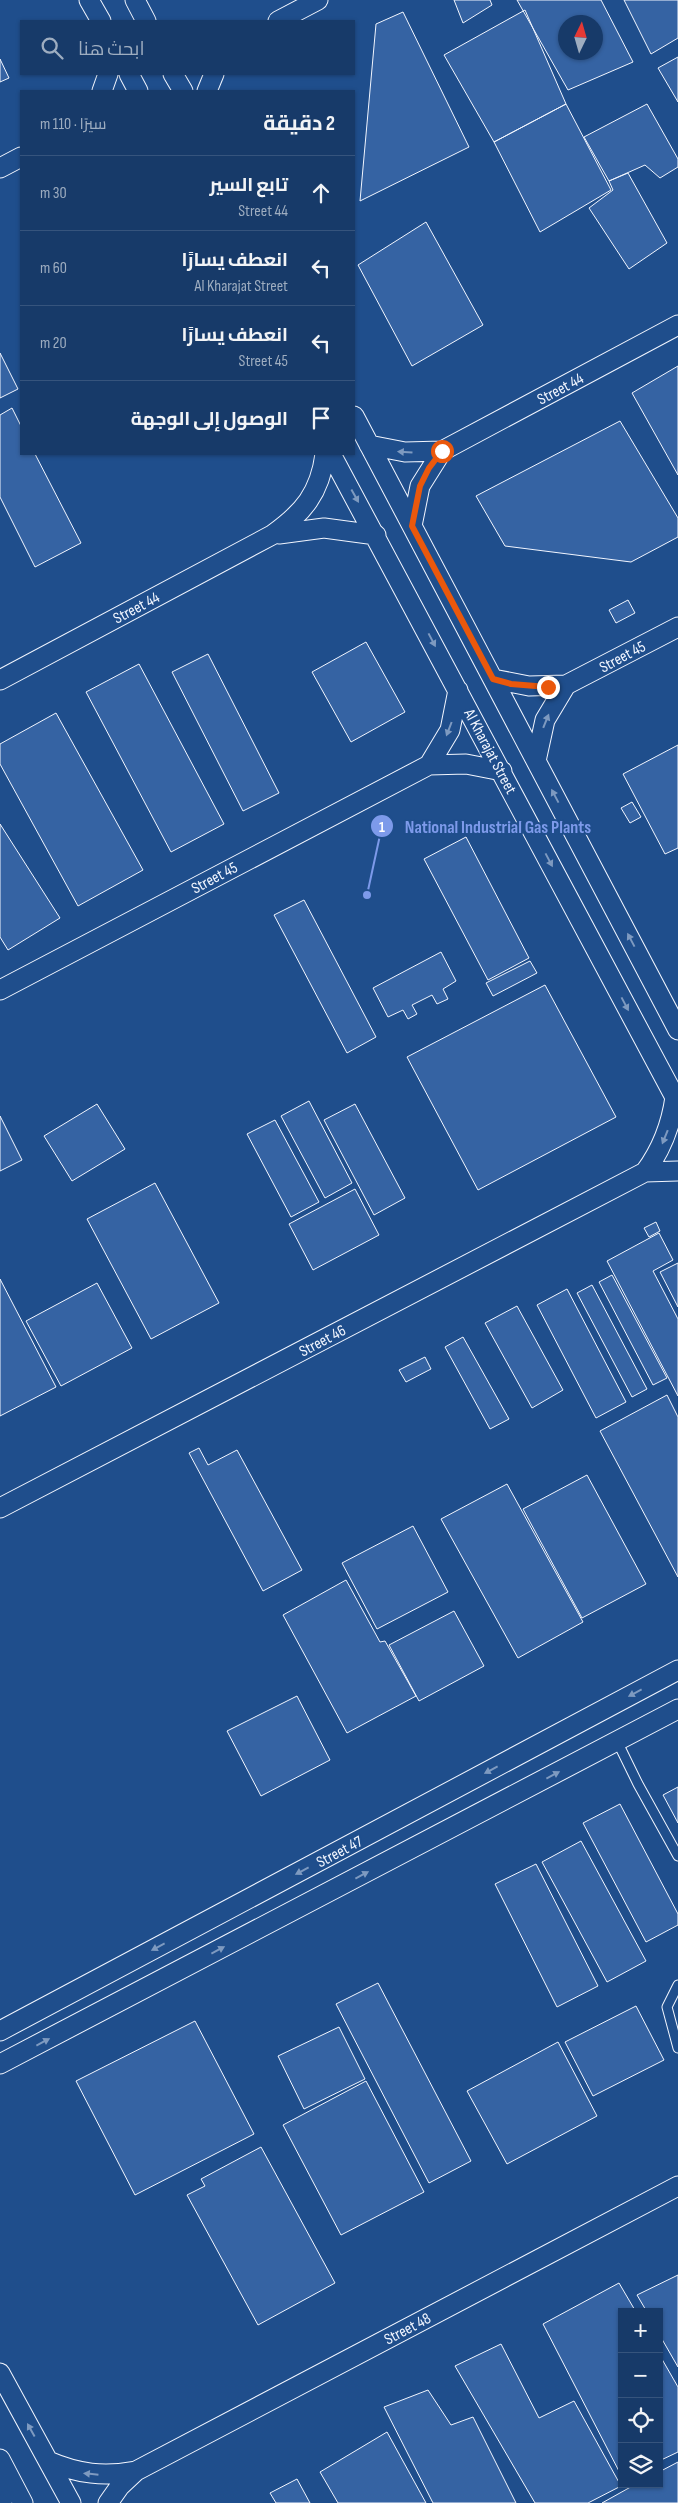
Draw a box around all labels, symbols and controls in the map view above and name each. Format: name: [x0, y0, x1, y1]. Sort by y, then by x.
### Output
north arrow: [558, 15, 603, 60]
search box: [20, 20, 355, 75]
icon: search: [38, 34, 66, 62]
text: ابحث هنا: [78, 38, 145, 61]
text: 2 دقيقة: [263, 111, 335, 136]
text: سيرًا · 110 m: [40, 115, 106, 134]
text: تابع السير: [209, 174, 288, 197]
icon: ahead: [307, 179, 335, 207]
text: 30 m: [40, 184, 67, 203]
text: Street 44: [238, 202, 288, 221]
text: انعطف يسارًا: [181, 249, 288, 272]
icon: left: [307, 254, 335, 282]
text: 60 m: [40, 259, 67, 278]
text: Al Kharajat Street: [194, 277, 288, 296]
text: انعطف يسارًا: [181, 324, 288, 347]
icon: left: [307, 329, 335, 357]
text: 20 m: [40, 334, 67, 353]
text: Street 45: [239, 352, 288, 371]
street label: Street 44: [534, 369, 587, 409]
icon: arrive: [307, 404, 335, 432]
text: الوصول إلى الوجهة: [131, 408, 288, 431]
route start: [431, 440, 454, 463]
one-way arrow: [397, 447, 413, 455]
one-way arrow: [351, 489, 359, 504]
street label: Street 44: [110, 588, 163, 628]
one-way arrow: [428, 632, 436, 647]
street label: Street 45: [596, 637, 649, 677]
route end: [537, 676, 560, 699]
street label: Al Kharajat Street: [459, 705, 520, 798]
one-way arrow: [542, 714, 550, 728]
one-way arrow: [445, 722, 453, 737]
one-way arrow: [551, 789, 559, 804]
callout: National Industrial Gas Plants: [369, 810, 601, 843]
text: National Industrial Gas Plants: [405, 817, 591, 838]
text: 1: [379, 818, 385, 837]
one-way arrow: [545, 853, 553, 868]
street label: Street 45: [188, 858, 241, 898]
one-way arrow: [627, 933, 635, 947]
one-way arrow: [621, 997, 630, 1011]
one-way arrow: [661, 1130, 669, 1144]
street label: Street 46: [296, 1321, 349, 1361]
one-way arrow: [628, 1689, 642, 1697]
one-way arrow: [484, 1766, 499, 1774]
one-way arrow: [545, 1771, 560, 1779]
street label: Street 47: [313, 1832, 366, 1872]
one-way arrow: [295, 1866, 308, 1875]
one-way arrow: [355, 1871, 369, 1879]
one-way arrow: [151, 1943, 165, 1951]
one-way arrow: [211, 1946, 225, 1954]
one-way arrow: [36, 2038, 50, 2046]
map controls: [618, 2308, 663, 2488]
button: +: [618, 2308, 663, 2353]
street label: Street 48: [381, 2309, 434, 2349]
button: −: [618, 2353, 663, 2398]
button: locate: [618, 2398, 663, 2443]
one-way arrow: [27, 2422, 35, 2437]
button: layers: [618, 2443, 663, 2488]
one-way arrow: [83, 2470, 99, 2478]

